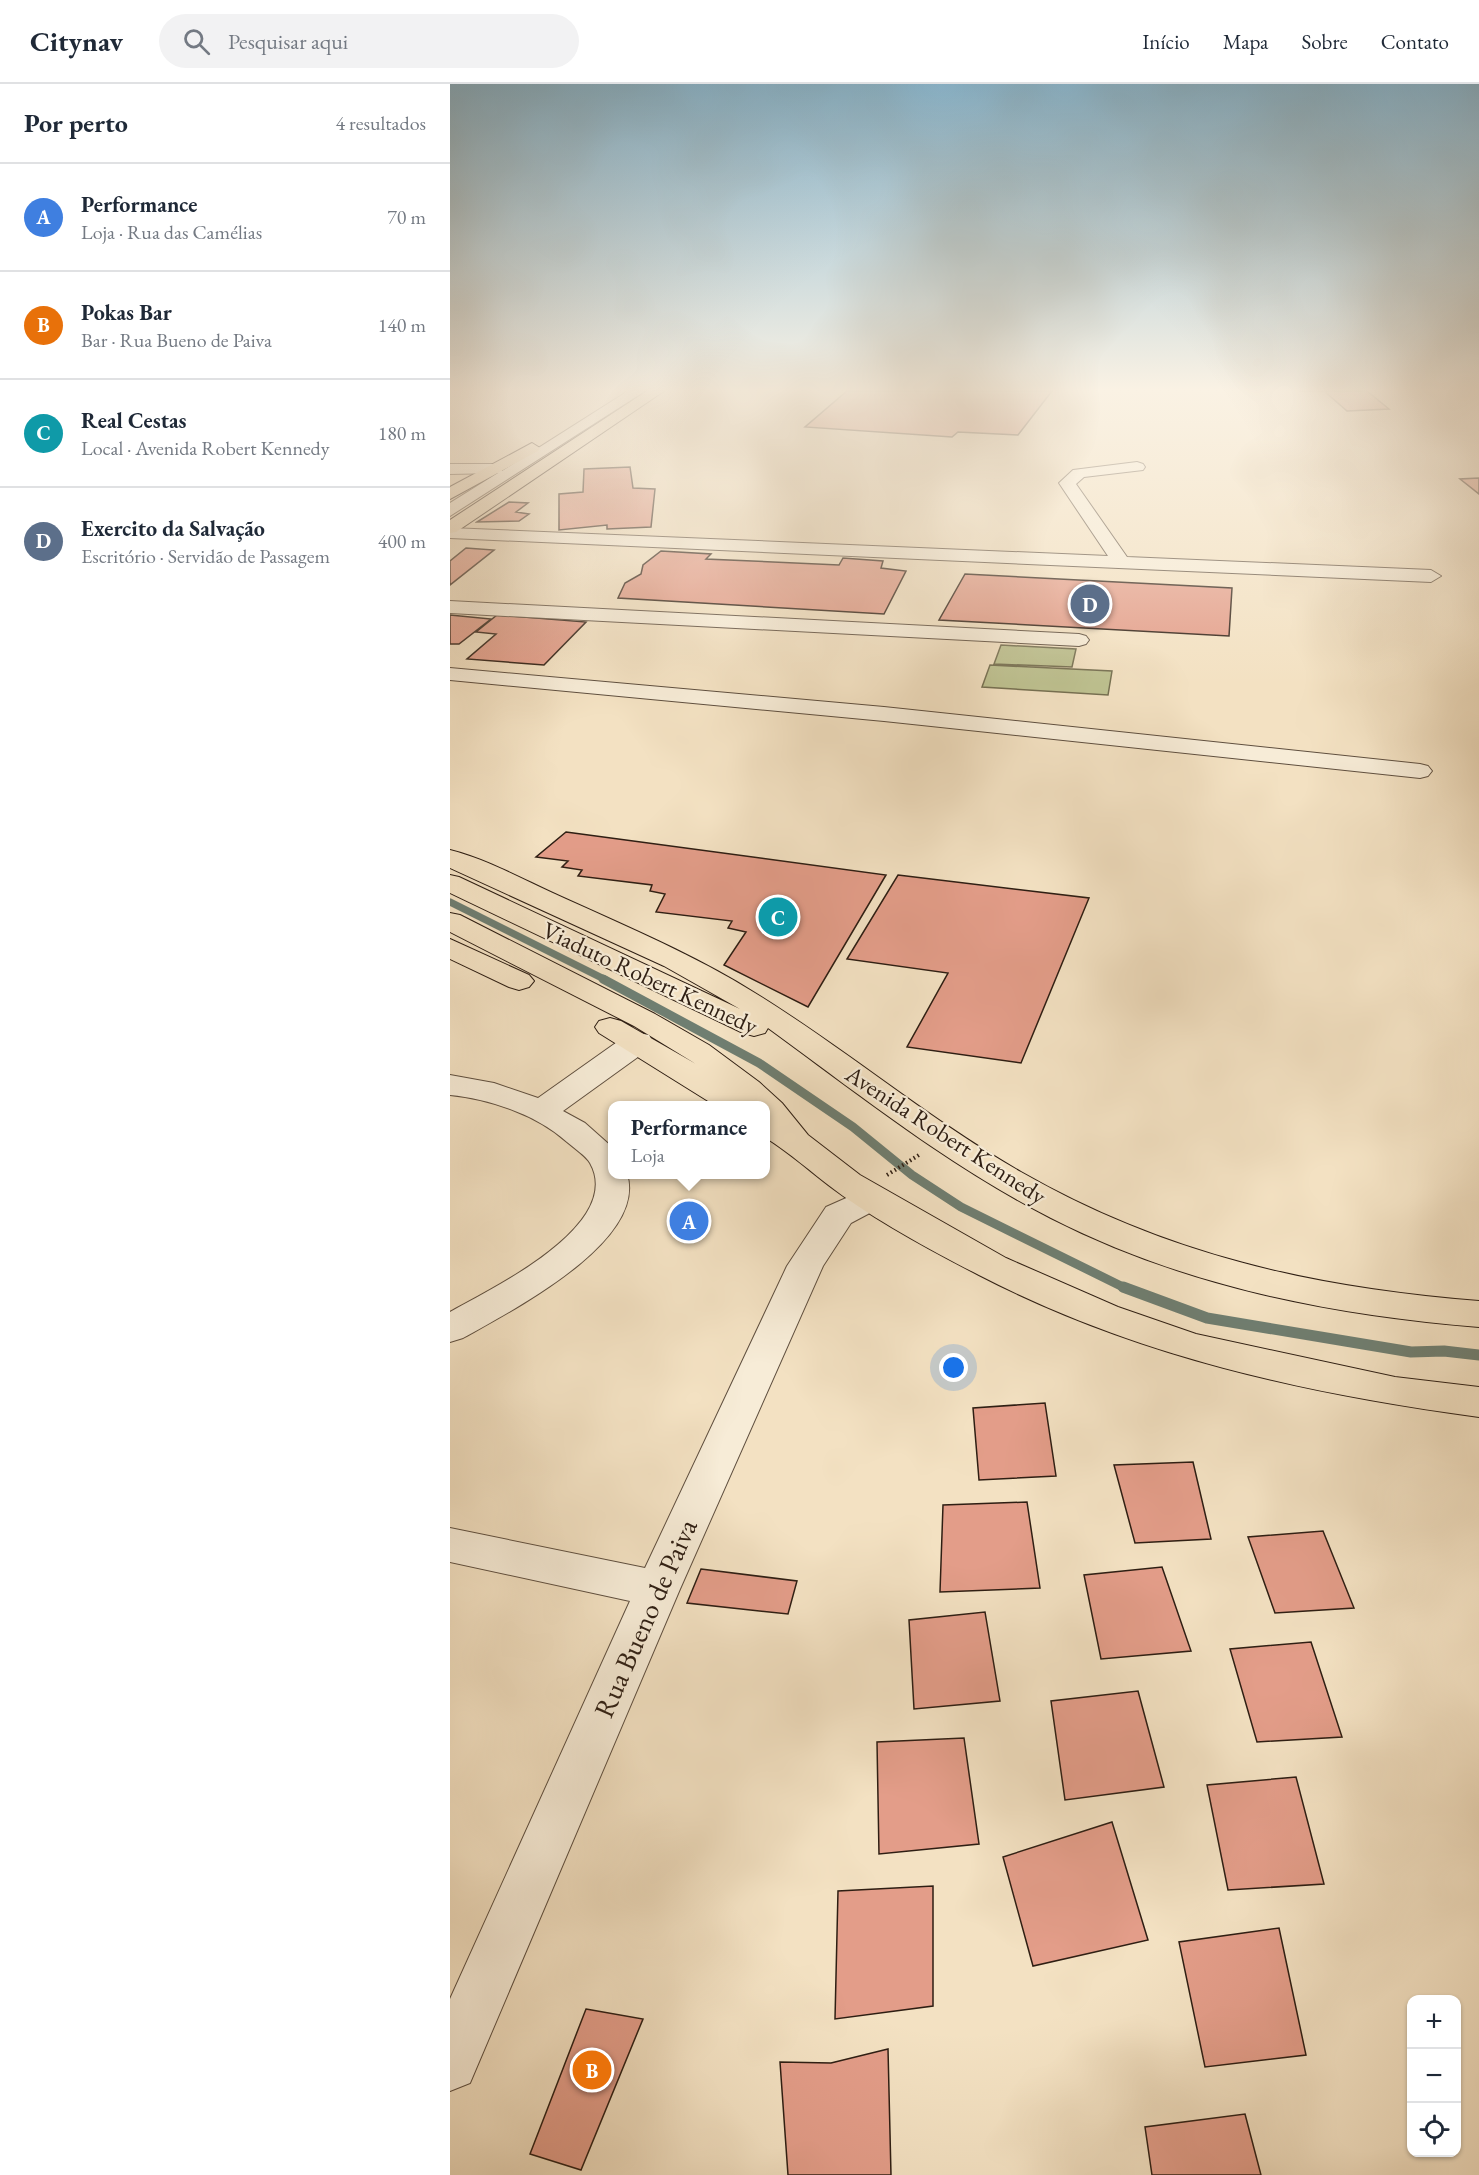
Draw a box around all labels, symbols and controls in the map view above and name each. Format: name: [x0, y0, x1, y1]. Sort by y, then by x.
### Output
search box: [159, 14, 579, 68]
text: Citynav: [30, 23, 123, 59]
icon: search: [180, 25, 213, 58]
text: Pesquisar aqui: [228, 27, 348, 56]
text: Início: [1142, 28, 1190, 55]
text: Mapa: [1223, 28, 1268, 55]
text: Sobre: [1301, 28, 1348, 55]
text: Contato: [1381, 28, 1449, 55]
text: Por perto: [24, 106, 128, 140]
text: 4 resultados: [335, 110, 426, 136]
text: Performance: [81, 190, 198, 219]
text: A: [36, 204, 51, 230]
text: 70 m: [387, 204, 426, 230]
text: Loja · Rua das Camélias: [81, 219, 262, 245]
text: Pokas Bar: [81, 298, 172, 327]
text: B: [37, 312, 50, 338]
text: 140 m: [378, 312, 426, 338]
text: Bar · Rua Bueno de Paiva: [81, 327, 272, 353]
text: Real Cestas: [81, 406, 187, 435]
text: C: [36, 420, 51, 446]
text: 180 m: [378, 420, 426, 446]
text: Local · Avenida Robert Kennedy: [81, 435, 330, 461]
text: Exercito da Salvação: [81, 514, 265, 543]
text: D: [36, 528, 51, 554]
text: 400 m: [378, 528, 426, 554]
text: Escritório · Servidão de Passagem: [81, 543, 330, 569]
pin: D: [1070, 582, 1110, 626]
pin: C: [758, 894, 798, 940]
street label: Viaduto Robert Kennedy: [538, 914, 763, 1041]
street label: Avenida Robert Kennedy: [839, 1058, 1053, 1211]
popup: [608, 1101, 770, 1179]
text: Performance: [631, 1113, 747, 1142]
text: Loja: [631, 1142, 665, 1168]
pin: A: [670, 1198, 708, 1244]
your location: [939, 1353, 968, 1382]
street label: Rua Bueno de Paiva: [585, 1512, 705, 1723]
map controls: [1407, 1995, 1461, 2157]
button: +: [1407, 1995, 1461, 2049]
pin: B: [572, 2048, 612, 2092]
button: −: [1407, 2049, 1461, 2103]
button: locate: [1407, 2103, 1461, 2157]

